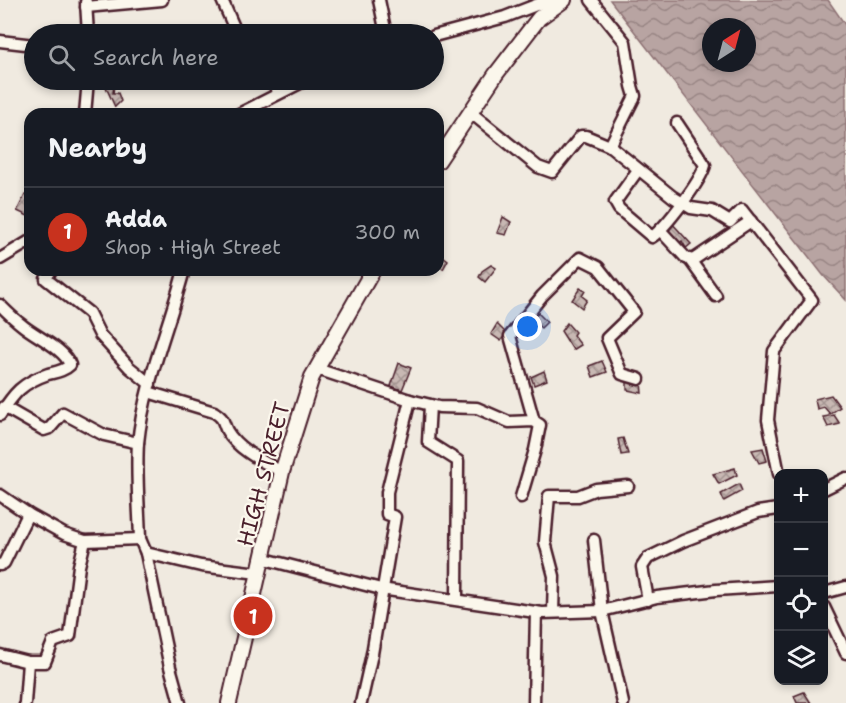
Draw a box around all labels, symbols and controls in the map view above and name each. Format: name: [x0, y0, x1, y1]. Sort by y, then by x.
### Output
north arrow: [702, 18, 756, 72]
search box: [24, 24, 444, 90]
icon: search: [45, 41, 78, 74]
text: Search here: [93, 43, 219, 72]
text: Nearby: [48, 130, 147, 165]
text: Adda: [105, 205, 167, 234]
text: 1: [63, 219, 72, 245]
text: 300 m: [354, 219, 420, 245]
text: Shop · High Street: [105, 234, 281, 260]
your location: [513, 312, 542, 341]
street label: HIGH STREET: [230, 398, 297, 549]
map controls: [774, 469, 828, 685]
button: +: [774, 469, 828, 523]
button: −: [774, 523, 828, 577]
button: locate: [774, 577, 828, 631]
pin: 1: [234, 594, 272, 638]
button: layers: [774, 631, 828, 685]

